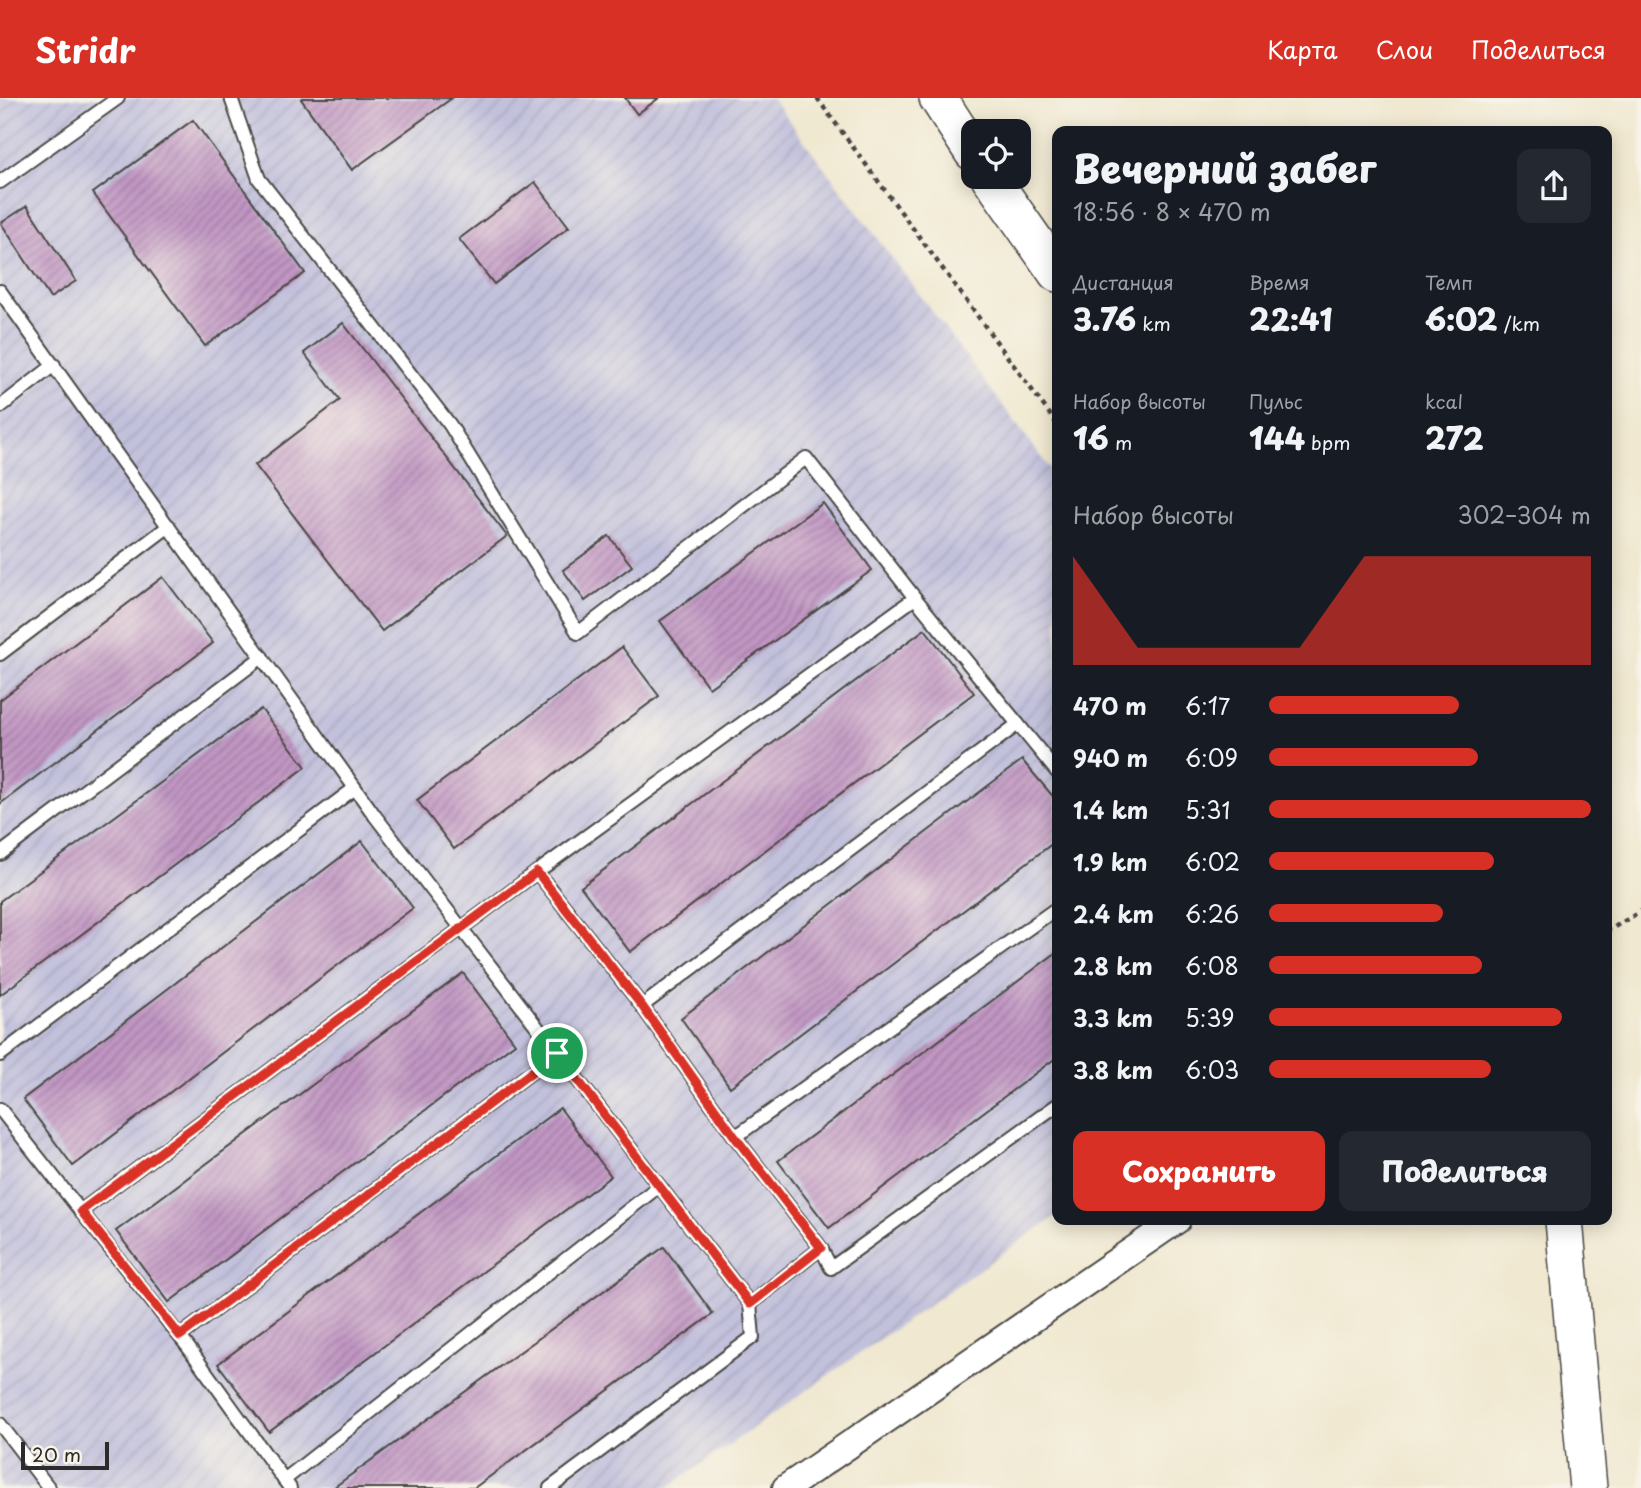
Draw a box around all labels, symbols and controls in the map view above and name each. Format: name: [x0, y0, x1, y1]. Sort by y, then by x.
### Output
text: Stridr: [35, 24, 136, 74]
text: Карта: [1267, 31, 1338, 67]
text: Слои: [1376, 31, 1433, 67]
text: Поделиться: [1471, 31, 1606, 67]
map controls: [961, 119, 1031, 189]
button: locate: [961, 119, 1031, 189]
text: Вечерний забег: [1073, 139, 1376, 196]
button: share: [1517, 149, 1591, 223]
text: 18:56 · 8 × 470 m: [1073, 194, 1271, 229]
text: Дистанция: [1073, 268, 1174, 296]
text: Время: [1249, 268, 1310, 296]
text: Темп: [1425, 268, 1473, 296]
text: 3.76: [1073, 296, 1136, 341]
text: 22:41: [1249, 296, 1333, 341]
text: 6:02: [1425, 296, 1498, 341]
text: km: [1136, 309, 1171, 337]
text: /km: [1498, 309, 1540, 337]
text: Набор высоты: [1073, 387, 1206, 415]
text: Пульс: [1249, 387, 1303, 415]
text: kcal: [1425, 387, 1463, 415]
text: 16: [1073, 415, 1109, 460]
text: 144: [1249, 415, 1305, 460]
text: 272: [1425, 415, 1484, 460]
text: m: [1109, 428, 1132, 456]
text: bpm: [1305, 428, 1351, 456]
text: Набор высоты: [1073, 497, 1234, 532]
text: 302–304 m: [1458, 497, 1591, 532]
text: 470 m: [1073, 688, 1147, 723]
text: 6:17: [1185, 688, 1230, 723]
text: 940 m: [1073, 740, 1148, 775]
text: 6:09: [1185, 740, 1238, 775]
text: 1.4 km: [1073, 792, 1148, 827]
text: 5:31: [1185, 792, 1230, 827]
text: 1.9 km: [1073, 844, 1147, 879]
text: 6:02: [1185, 844, 1240, 879]
text: 2.4 km: [1073, 896, 1154, 931]
text: 6:26: [1185, 896, 1239, 931]
text: 2.8 km: [1073, 948, 1153, 983]
text: 6:08: [1185, 948, 1239, 983]
text: 3.3 km: [1073, 1000, 1153, 1035]
text: 5:39: [1185, 1000, 1235, 1035]
pin: [527, 1023, 587, 1083]
icon: arrive: [538, 1034, 576, 1072]
text: 3.8 km: [1073, 1052, 1153, 1087]
text: 6:03: [1185, 1052, 1239, 1087]
button: Сохранить: [1073, 1131, 1325, 1211]
button: Поделиться: [1339, 1131, 1591, 1211]
scale bar: [21, 1439, 108, 1471]
text: 20 m: [32, 1440, 81, 1468]

